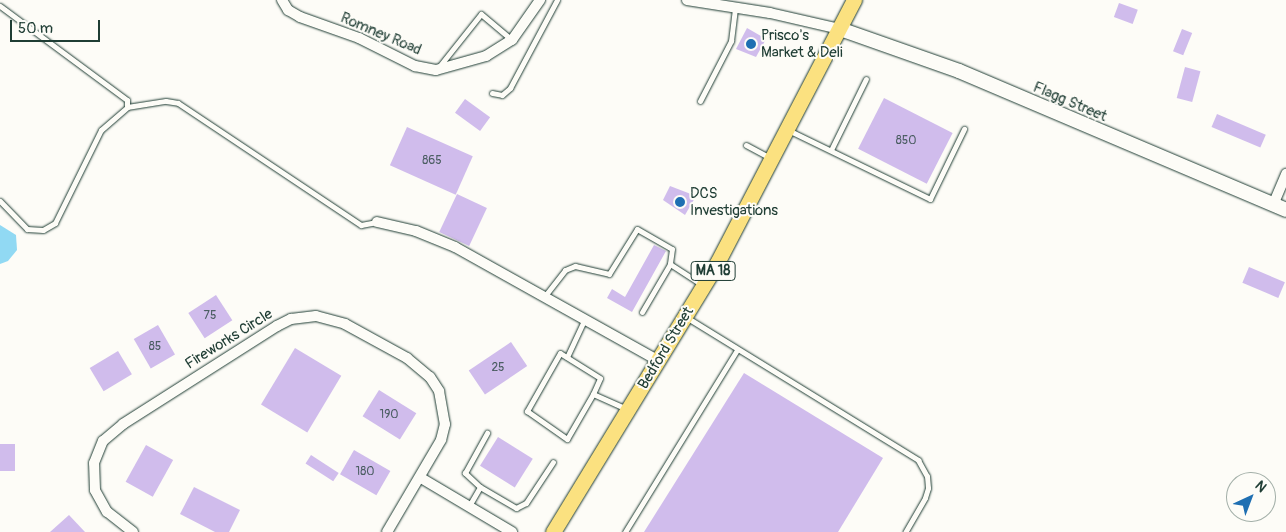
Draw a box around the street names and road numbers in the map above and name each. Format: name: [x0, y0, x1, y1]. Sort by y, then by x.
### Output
street label: Romney Road: [338, 9, 424, 59]
street label: Flagg Street: [1030, 78, 1110, 126]
road number: MA 18: [690, 260, 736, 282]
street label: Bedford Street: [634, 304, 698, 392]
street label: Fireworks Circle: [182, 305, 276, 373]

